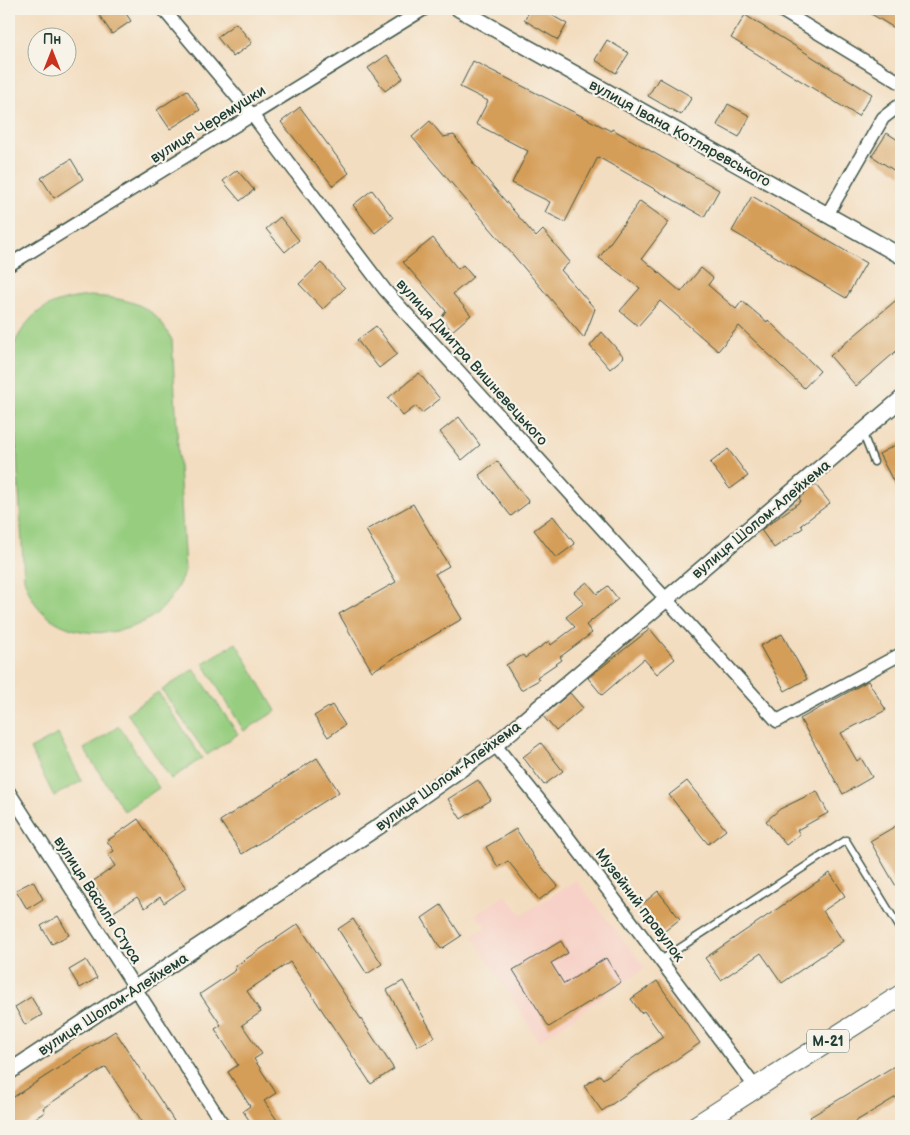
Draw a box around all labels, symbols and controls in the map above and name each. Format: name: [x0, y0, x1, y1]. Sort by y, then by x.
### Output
north arrow: [28, 28, 78, 78]
text: Пн: [43, 31, 61, 48]
street label: вулиця Івана Котляревського: [586, 76, 774, 191]
street label: вулиця Черемушки: [147, 81, 270, 168]
street label: вулиця Дмитра Вишневецького: [392, 275, 552, 450]
street label: вулиця Шолом-Алейхема: [688, 456, 835, 583]
street label: вулиця Шолом-Алейхема: [372, 717, 525, 836]
street label: вулиця Василя Стуса: [49, 833, 146, 968]
street label: Музейний провулок: [591, 845, 688, 966]
street label: вулиця Шолом-Алейхема: [35, 949, 192, 1060]
road number: М-21: [807, 1030, 849, 1052]

